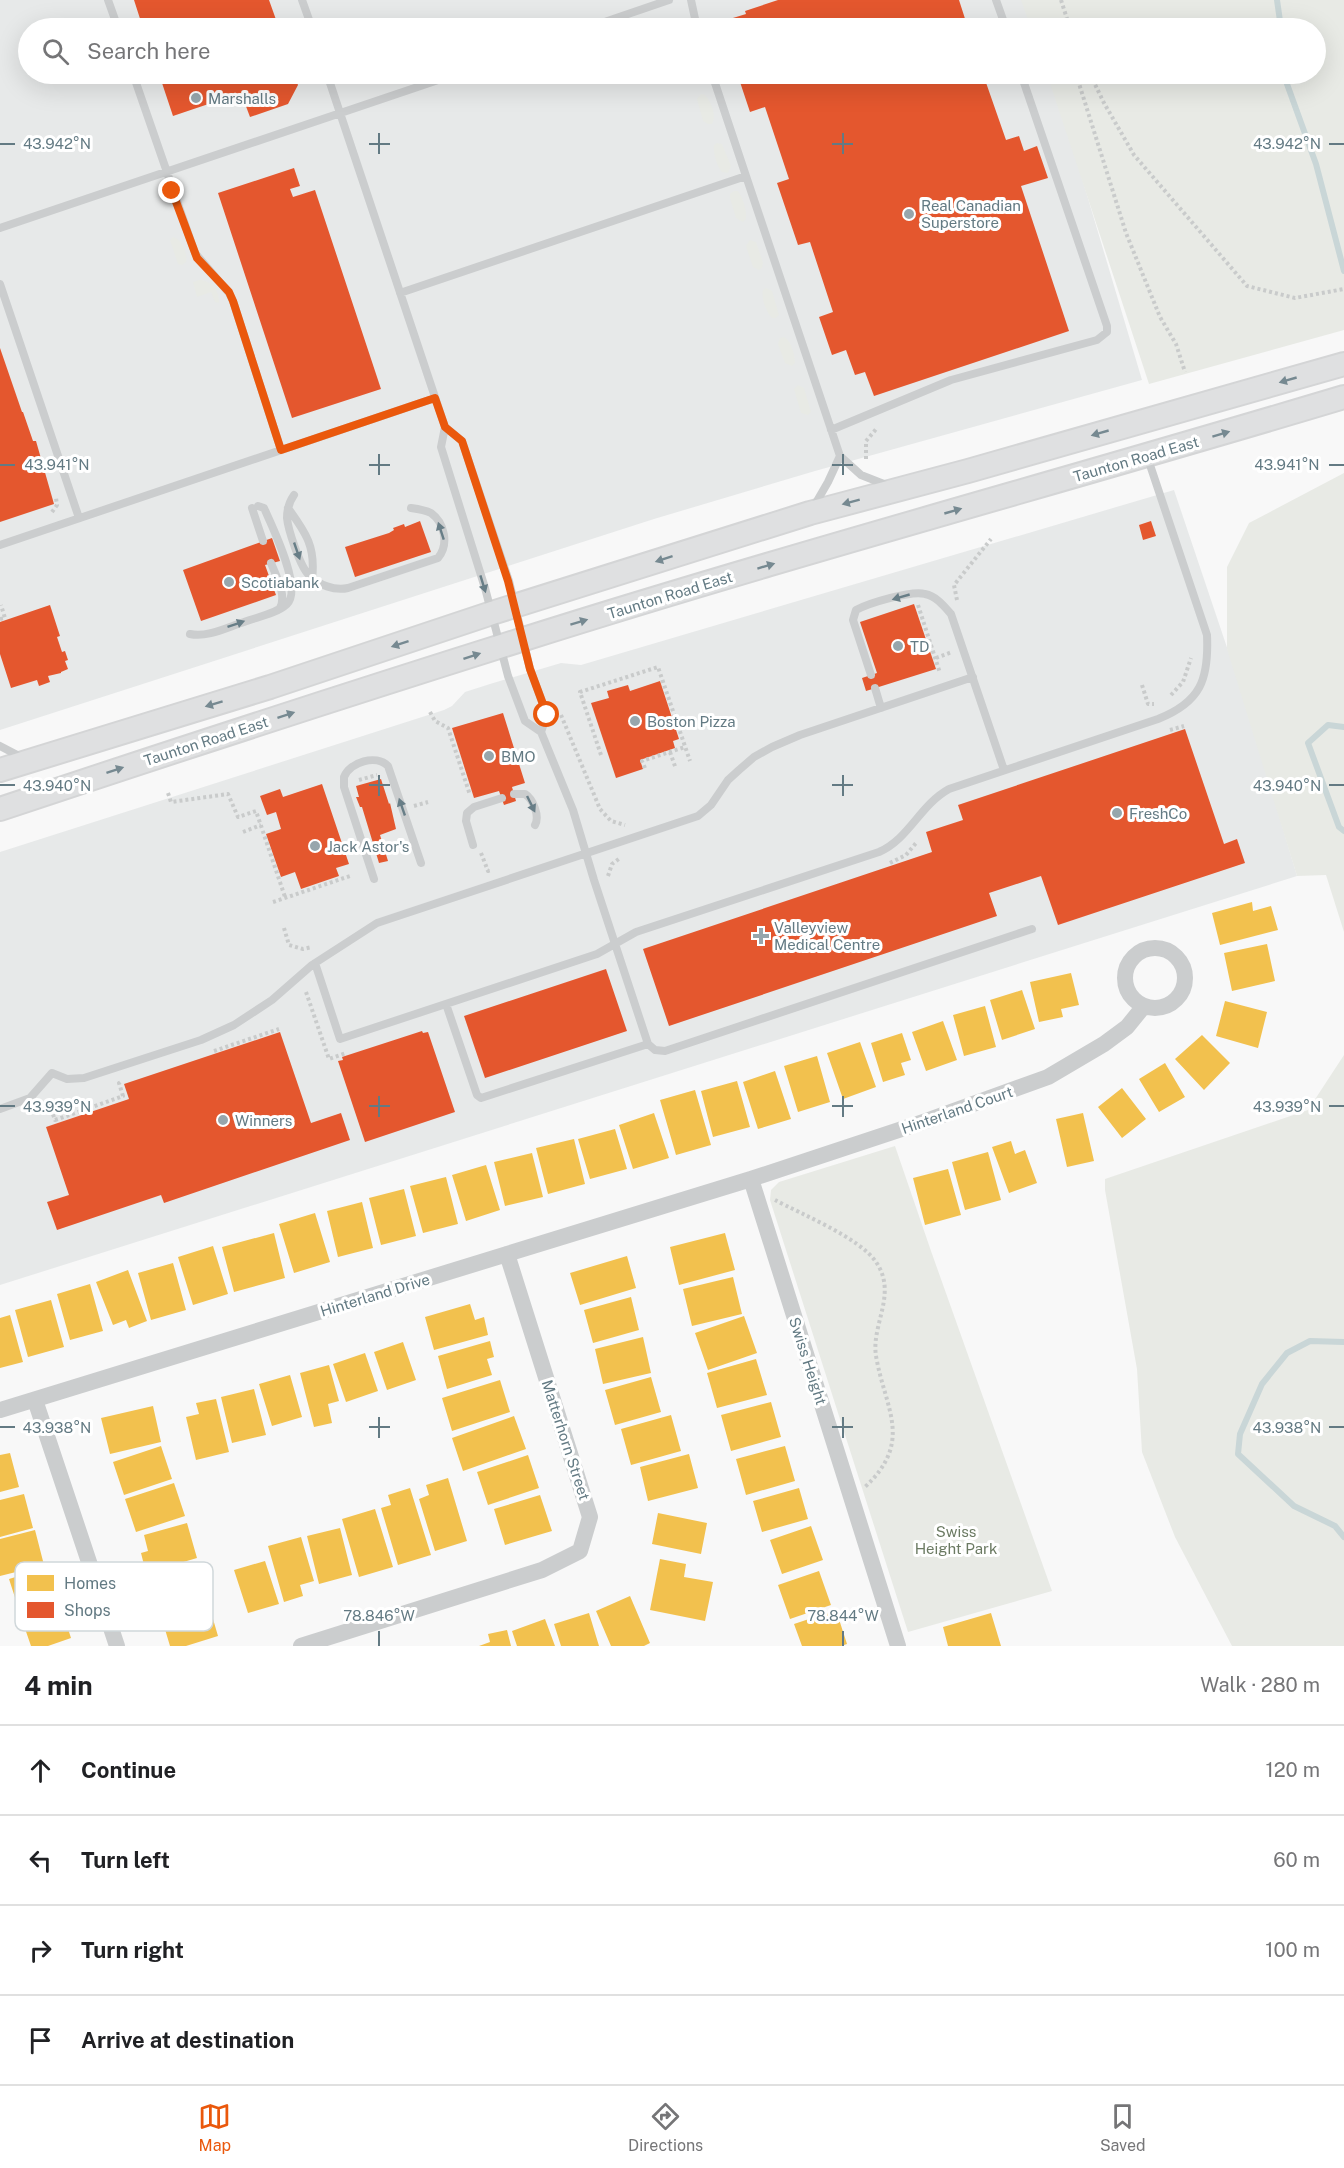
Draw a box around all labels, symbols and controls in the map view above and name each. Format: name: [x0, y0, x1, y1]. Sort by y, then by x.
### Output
search box: [18, 18, 1326, 84]
icon: search: [39, 35, 72, 68]
text: Search here: [87, 38, 211, 64]
place label: Marshalls: [208, 90, 276, 107]
marker: Marshalls: [189, 91, 203, 105]
text: 43.942°N: [23, 135, 91, 152]
text: 43.942°N: [1253, 135, 1321, 152]
route end: [158, 177, 184, 203]
place label: Real Canadian Superstore: [921, 197, 1021, 231]
marker: Real Canadian Superstore: [902, 207, 916, 221]
one-way arrow: [1279, 376, 1297, 385]
one-way arrow: [1091, 429, 1109, 439]
one-way arrow: [1213, 429, 1231, 438]
street label: Taunton Road East: [1071, 433, 1201, 485]
text: 43.941°N: [24, 456, 90, 473]
text: 43.941°N: [1254, 456, 1320, 473]
one-way arrow: [841, 498, 860, 508]
one-way arrow: [944, 506, 962, 515]
one-way arrow: [436, 521, 446, 539]
one-way arrow: [293, 542, 303, 560]
one-way arrow: [655, 555, 673, 564]
one-way arrow: [757, 561, 775, 570]
street label: Taunton Road East: [605, 568, 735, 622]
place label: Scotiabank: [241, 574, 319, 591]
marker: Scotiabank: [222, 575, 236, 589]
one-way arrow: [479, 575, 488, 593]
one-way arrow: [892, 592, 910, 602]
one-way arrow: [570, 617, 588, 626]
one-way arrow: [227, 619, 245, 629]
place label: TD: [910, 638, 929, 655]
marker: TD: [891, 639, 905, 653]
one-way arrow: [391, 640, 409, 649]
one-way arrow: [463, 651, 481, 660]
one-way arrow: [205, 700, 223, 709]
route start: [533, 701, 559, 727]
one-way arrow: [277, 710, 295, 720]
street label: Taunton Road East: [142, 713, 270, 769]
place label: Boston Pizza: [647, 713, 736, 730]
marker: Boston Pizza: [628, 714, 642, 728]
place label: BMO: [501, 748, 535, 765]
marker: BMO: [482, 749, 496, 763]
one-way arrow: [106, 765, 124, 775]
text: 43.940°N: [23, 777, 91, 794]
text: 43.940°N: [1253, 777, 1321, 794]
one-way arrow: [526, 795, 536, 813]
one-way arrow: [397, 798, 407, 816]
place label: FreshCo: [1129, 805, 1187, 822]
marker: FreshCo: [1110, 806, 1124, 820]
place label: Jack Astor's: [327, 838, 409, 855]
marker: Jack Astor's: [308, 839, 322, 853]
place label: Valleyview Medical Centre: [774, 919, 880, 953]
marker: Valleyview Medical Centre: [752, 927, 770, 945]
street label: Hinterland Court: [899, 1083, 1015, 1137]
text: 43.939°N: [23, 1098, 91, 1115]
text: 43.939°N: [1253, 1098, 1321, 1115]
place label: Winners: [235, 1112, 292, 1129]
marker: Winners: [216, 1113, 230, 1127]
street label: Hinterland Drive: [318, 1270, 432, 1320]
street label: Swiss Height: [786, 1315, 830, 1407]
street label: Matterhorn Street: [539, 1378, 594, 1502]
text: 43.938°N: [23, 1419, 91, 1436]
text: 43.938°N: [1253, 1419, 1321, 1436]
park label: Swiss Height Park: [915, 1523, 997, 1557]
legend: [15, 1562, 213, 1631]
text: Homes: [64, 1574, 116, 1593]
text: Shops: [64, 1601, 111, 1620]
text: 78.846°W: [343, 1607, 415, 1624]
text: 78.844°W: [807, 1607, 879, 1624]
text: 4 min: [24, 1670, 93, 1701]
text: Walk · 280 m: [1200, 1673, 1320, 1697]
icon: ahead: [24, 1754, 57, 1787]
text: Continue: [81, 1757, 176, 1783]
text: 120 m: [1266, 1758, 1320, 1782]
icon: left: [24, 1844, 57, 1877]
text: Turn left: [81, 1847, 170, 1873]
text: 60 m: [1273, 1848, 1320, 1872]
icon: right: [24, 1934, 57, 1967]
text: Turn right: [81, 1937, 184, 1963]
text: 100 m: [1265, 1938, 1320, 1962]
icon: arrive: [24, 2024, 57, 2057]
text: Arrive at destination: [81, 2027, 294, 2053]
tab: Map: [198, 2100, 231, 2155]
tab: Directions: [628, 2100, 703, 2155]
tab: Saved: [1100, 2100, 1146, 2155]

